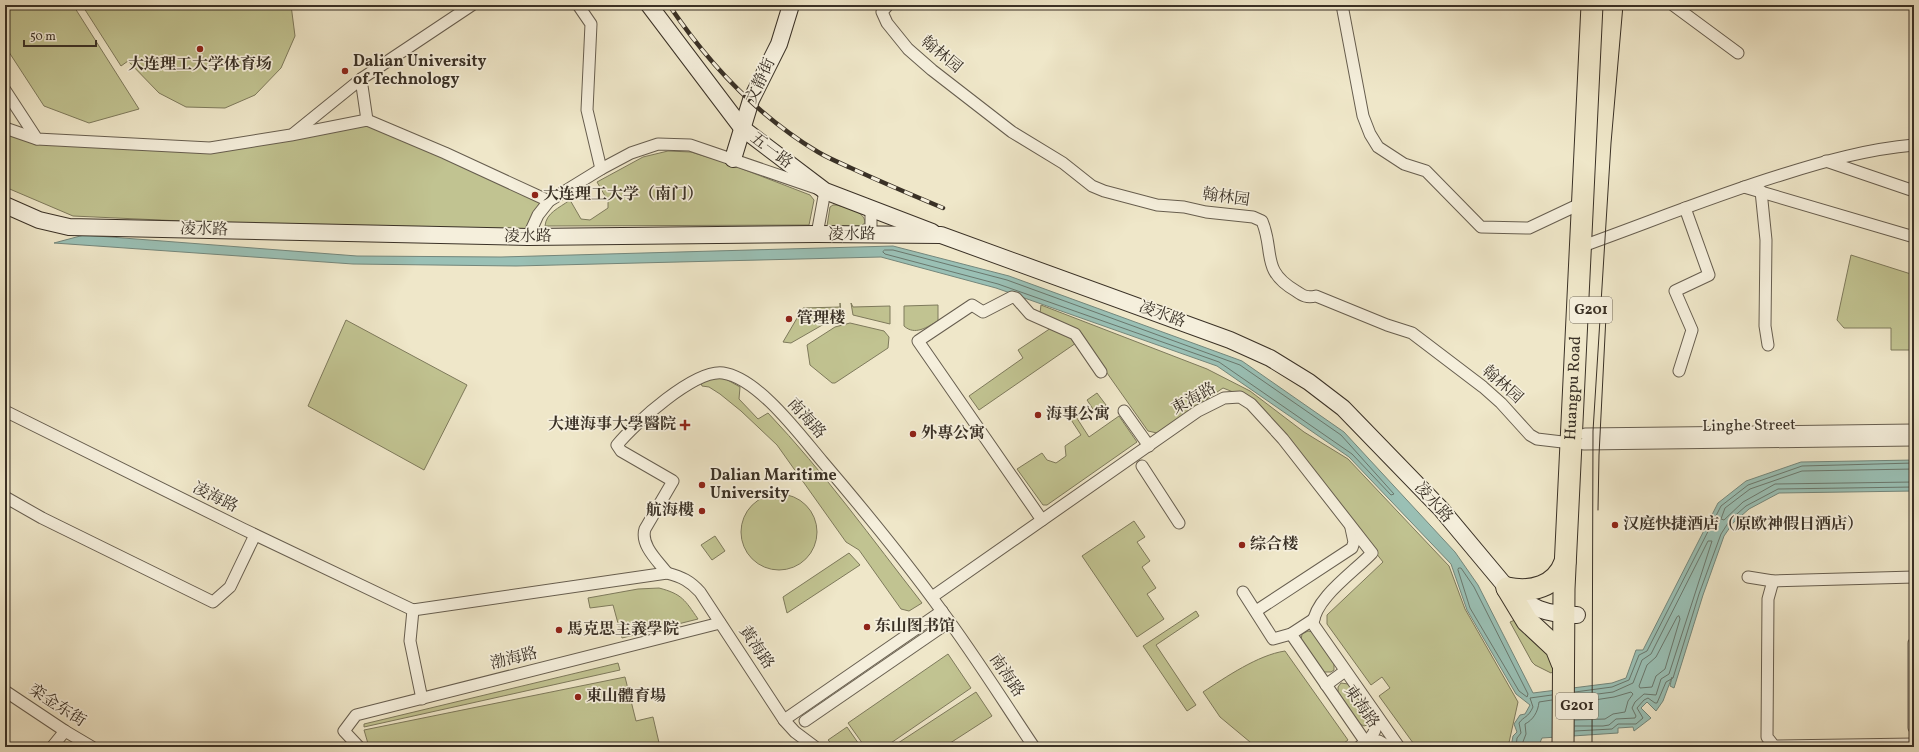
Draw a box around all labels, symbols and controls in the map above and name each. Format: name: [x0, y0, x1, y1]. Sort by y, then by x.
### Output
scale bar: [24, 22, 96, 48]
text: 50 m: [30, 29, 56, 45]
street label: 翰林园: [916, 31, 966, 79]
marker: 大连理工大学体育场: [195, 44, 205, 54]
place label: Dalian University of Technology: [353, 51, 487, 91]
place label: 大连理工大学体育场: [128, 54, 272, 76]
street label: 文静街: [741, 55, 781, 107]
marker: Dalian University of Technology: [340, 66, 350, 76]
street label: 五一路: [745, 128, 797, 174]
place label: 大连理工大学（南门）: [543, 184, 703, 206]
street label: 翰林园: [1201, 184, 1251, 212]
marker: 大连理工大学（南门）: [530, 190, 540, 200]
street label: 凌水路: [180, 219, 228, 241]
street label: 凌水路: [828, 224, 876, 246]
street label: 凌水路: [504, 226, 552, 248]
street label: 凌水路: [1136, 296, 1188, 334]
road number: G201: [1570, 297, 1612, 323]
place label: 管理楼: [797, 308, 845, 330]
marker: 管理楼: [784, 314, 794, 324]
street label: Huangpu Road: [1560, 336, 1587, 441]
street label: 翰林园: [1477, 361, 1527, 409]
street label: 東海路: [1168, 378, 1220, 420]
street label: 南海路: [782, 394, 830, 444]
place label: 海事公寓: [1046, 404, 1110, 426]
marker: 海事公寓: [1033, 410, 1043, 420]
place label: 大連海事大學醫院: [548, 414, 676, 436]
street label: Linghe Street: [1702, 414, 1796, 438]
marker: 大連海事大學醫院: [679, 419, 691, 431]
place label: 外專公寓: [921, 423, 985, 445]
marker: 外專公寓: [908, 429, 918, 439]
place label: Dalian Maritime University: [710, 465, 837, 505]
street label: 凌海路: [189, 478, 241, 518]
street label: 凌水路: [1409, 478, 1457, 528]
marker: Dalian Maritime University: [697, 480, 707, 490]
place label: 航海樓: [646, 500, 694, 522]
marker: 航海樓: [697, 506, 707, 516]
place label: 汉庭快捷酒店（原欧神假日酒店）: [1623, 514, 1863, 536]
marker: 汉庭快捷酒店（原欧神假日酒店）: [1610, 520, 1620, 530]
place label: 综合楼: [1250, 534, 1298, 556]
marker: 综合楼: [1237, 540, 1247, 550]
place label: 东山图书馆: [875, 616, 955, 638]
place label: 馬克思主義學院: [567, 619, 679, 641]
street label: 黃海路: [733, 622, 779, 674]
marker: 东山图书馆: [862, 622, 872, 632]
marker: 馬克思主義學院: [554, 625, 564, 635]
street label: 渤海路: [488, 643, 540, 675]
street label: 南海路: [983, 650, 1029, 702]
street label: 栾金东街: [24, 679, 90, 733]
street label: 東海路: [1338, 681, 1384, 733]
place label: 東山體育場: [586, 686, 666, 708]
marker: 東山體育場: [573, 692, 583, 702]
road number: G201: [1556, 693, 1598, 719]

